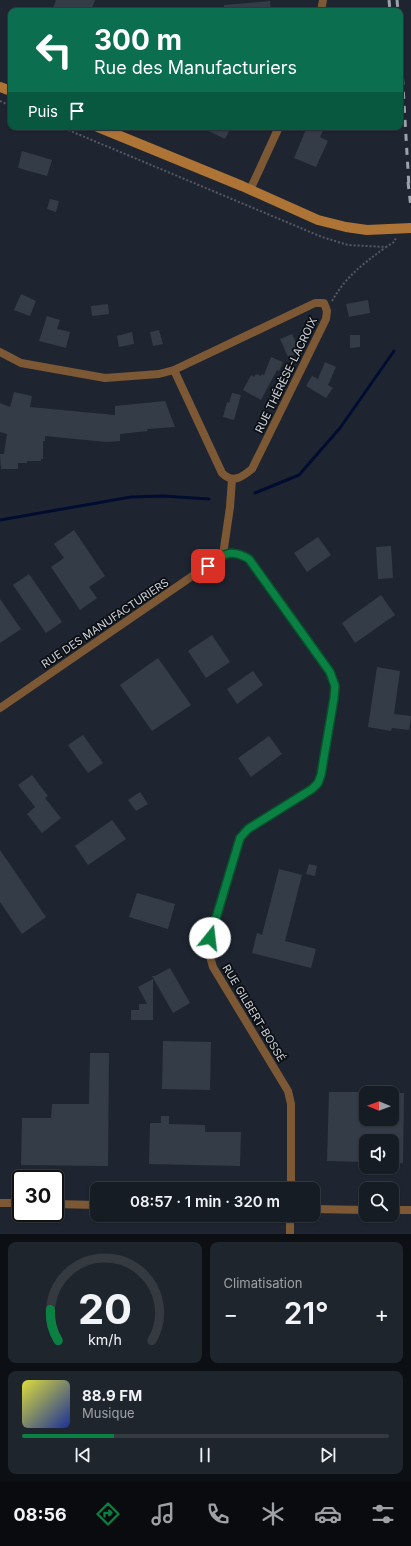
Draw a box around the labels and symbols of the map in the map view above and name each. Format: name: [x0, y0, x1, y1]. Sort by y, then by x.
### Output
street label: RUE THÉRÈSE-LACROIX: [252, 315, 320, 435]
pin: [191, 549, 225, 583]
street label: RUE DES MANUFACTURIERS: [39, 575, 171, 671]
position arrow: [189, 917, 231, 959]
street label: RUE GILBERT-BOSSÉ: [219, 962, 289, 1064]
north arrow: [359, 1086, 399, 1126]
speed limit sign: 30: [12, 1170, 64, 1222]

